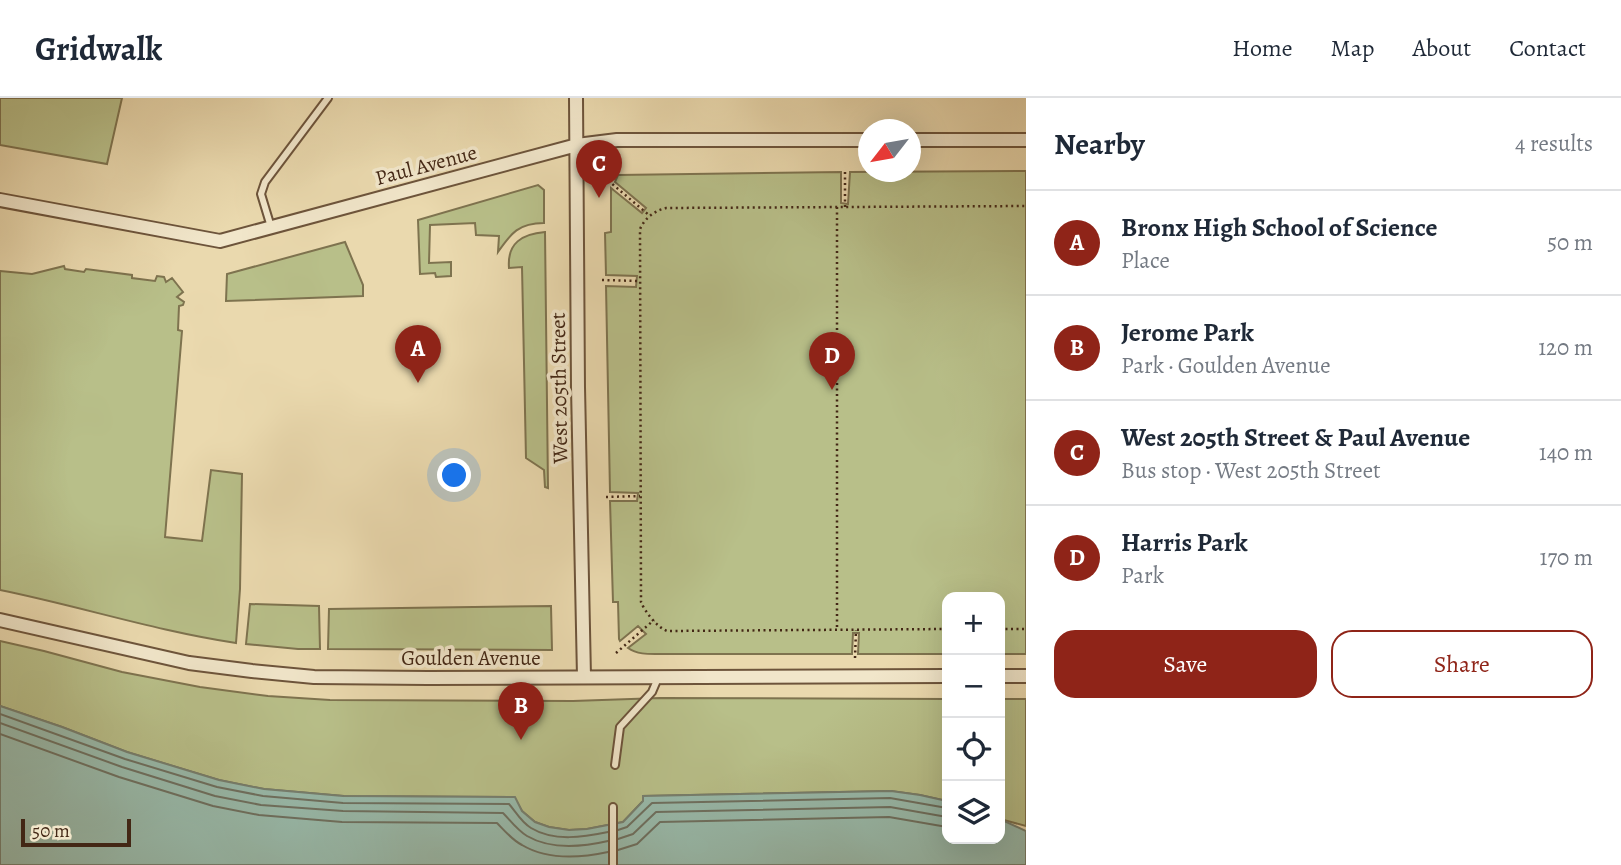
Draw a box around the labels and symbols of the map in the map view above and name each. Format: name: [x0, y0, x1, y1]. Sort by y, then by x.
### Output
north arrow: [858, 119, 921, 182]
street label: Paul Avenue: [372, 138, 480, 192]
pin: C: [576, 140, 622, 198]
street label: West 205th Street: [544, 312, 574, 465]
pin: A: [395, 325, 441, 383]
pin: D: [809, 332, 855, 390]
your location: [437, 458, 471, 492]
street label: Goulden Avenue: [401, 644, 541, 672]
pin: B: [498, 682, 544, 740]
scale bar: [21, 816, 131, 848]

